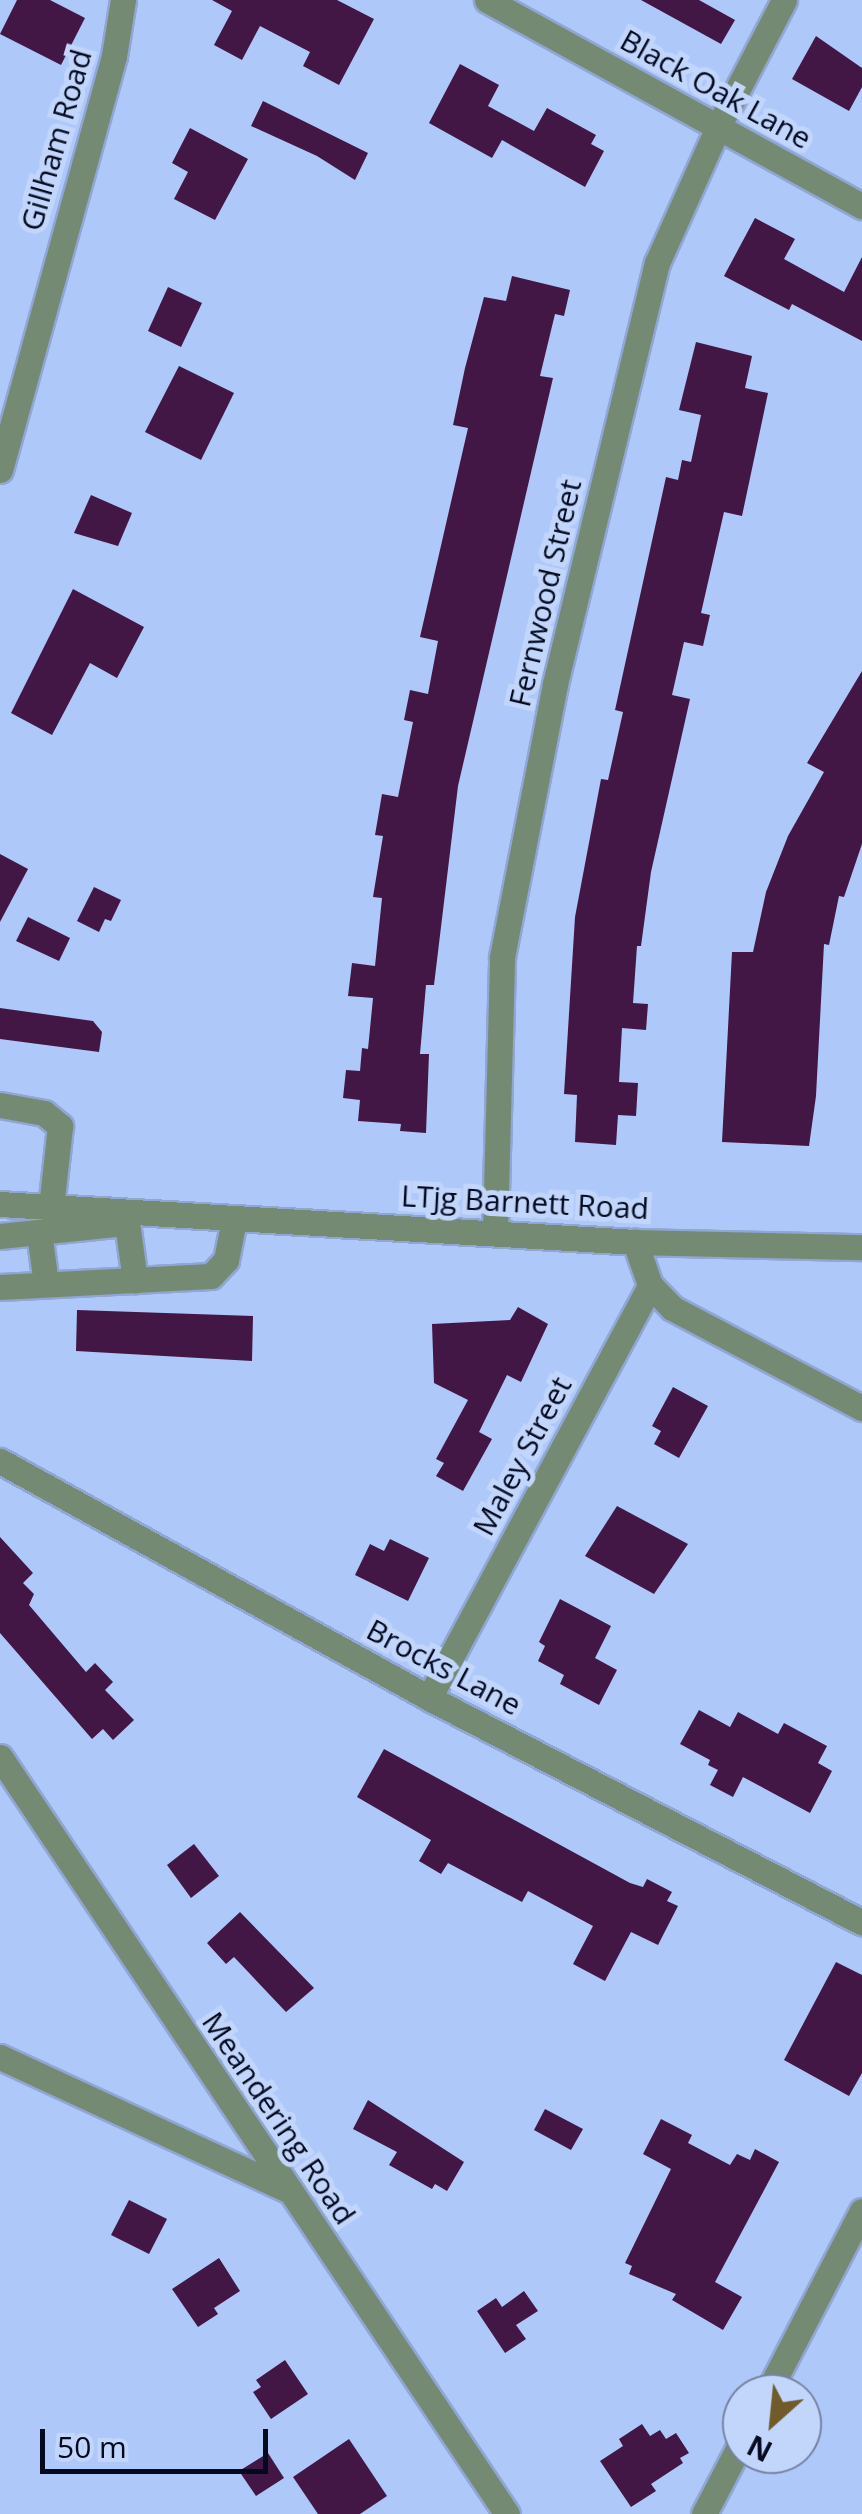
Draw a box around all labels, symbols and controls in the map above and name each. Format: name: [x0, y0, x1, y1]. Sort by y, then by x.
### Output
street label: Black Oak Lane: [614, 22, 818, 156]
street label: Gillham Road: [13, 45, 99, 235]
street label: Fernwood Street: [501, 476, 589, 710]
street label: LTjg Barnett Road: [400, 1178, 650, 1226]
street label: Maley Street: [465, 1370, 579, 1542]
street label: Brocks Lane: [361, 1611, 527, 1723]
street label: Meandering Road: [195, 2005, 363, 2231]
north arrow: [722, 2374, 822, 2474]
scale bar: [45, 2409, 272, 2471]
text: 50 m: [57, 2426, 127, 2467]
text: N: [741, 2427, 778, 2471]

